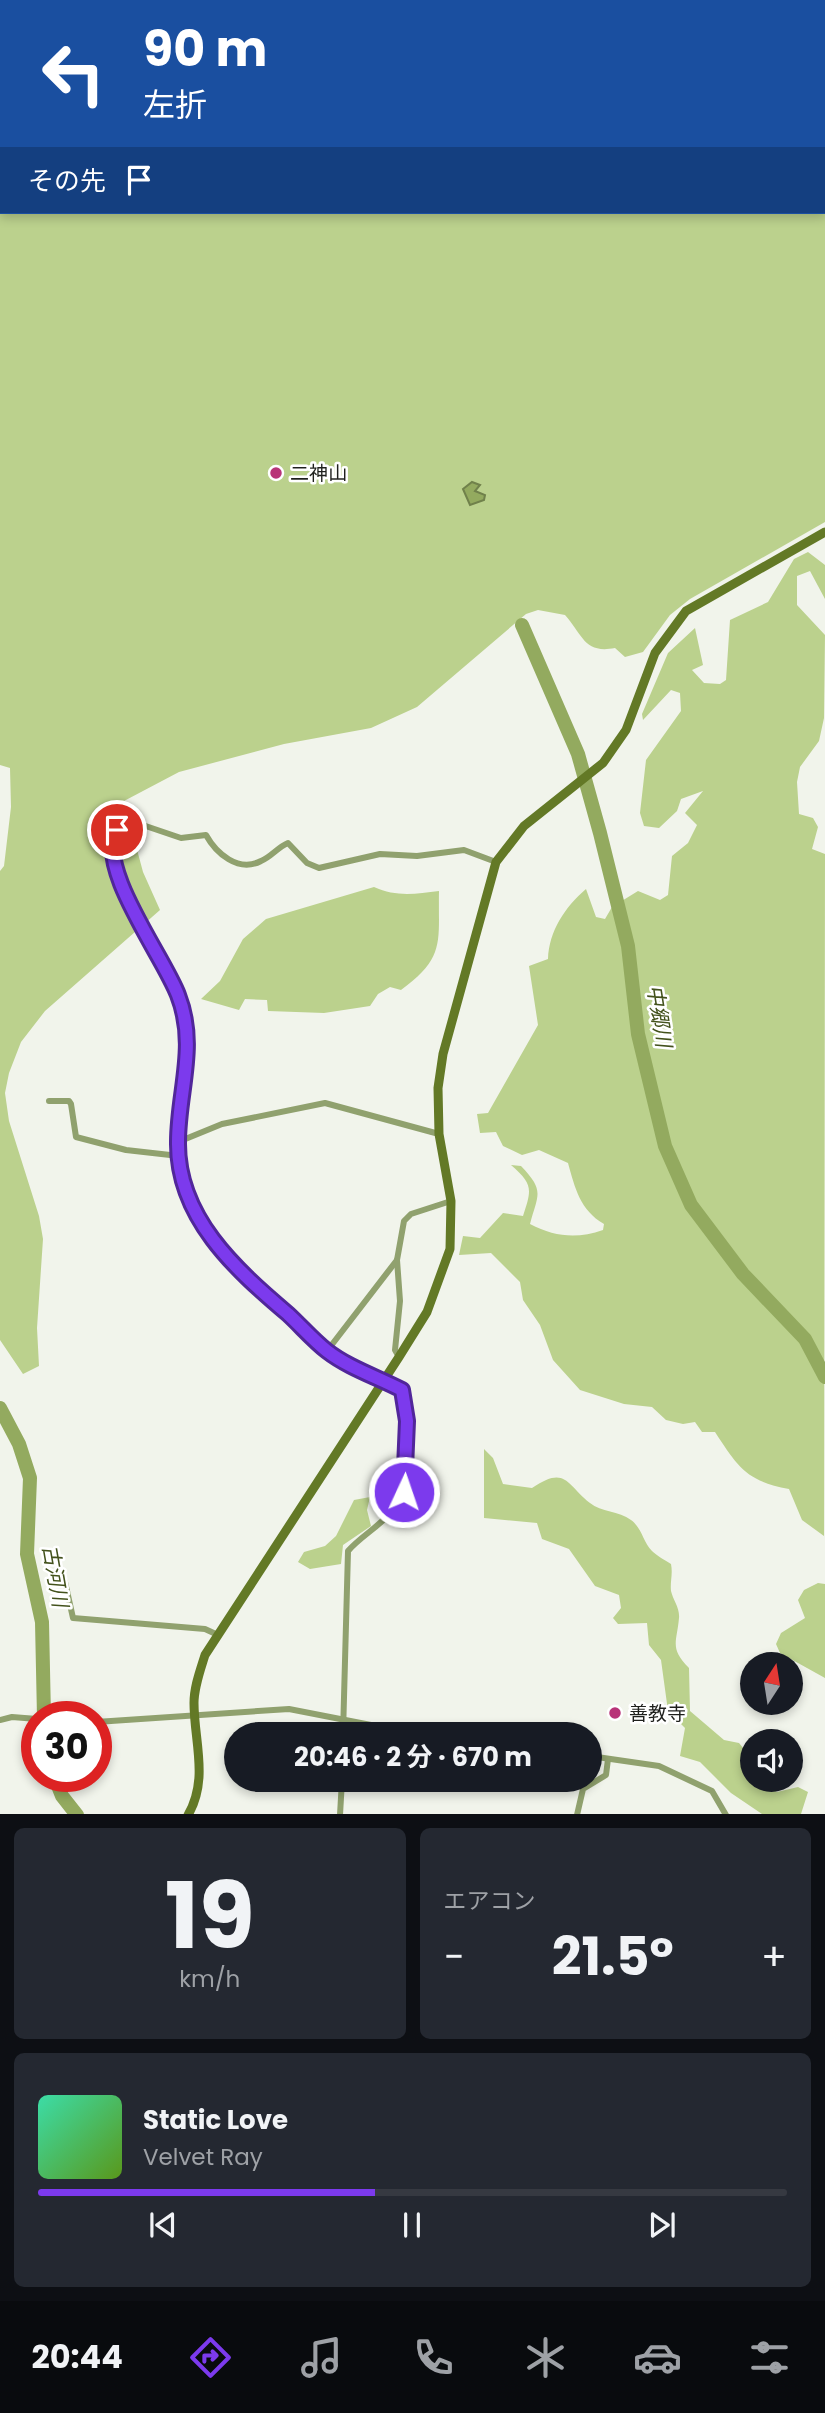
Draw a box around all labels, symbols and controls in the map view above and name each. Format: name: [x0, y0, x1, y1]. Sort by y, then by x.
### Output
text: 90 m: [143, 15, 267, 83]
icon: left: [28, 28, 119, 119]
text: 左折: [143, 82, 207, 127]
icon: arrive: [120, 161, 158, 199]
text: その先: [28, 163, 106, 199]
place label: 二神山: [290, 460, 347, 487]
marker: 二神山: [268, 465, 284, 481]
pin: [87, 800, 147, 860]
icon: arrive: [98, 811, 136, 849]
water label: 中郷川: [640, 983, 679, 1051]
position arrow: [367, 1455, 441, 1529]
water label: 古河川: [36, 1542, 76, 1611]
north arrow: [740, 1652, 803, 1715]
map controls: [740, 1652, 803, 1792]
place label: 善教寺: [629, 1700, 686, 1727]
speed limit sign: 30: [21, 1701, 112, 1792]
marker: 善教寺: [607, 1705, 623, 1721]
button: sound: [740, 1729, 803, 1792]
text: 20:46 · 2 分 · 670 m: [294, 1739, 532, 1775]
text: 19: [165, 1852, 255, 1980]
text: エアコン: [444, 1885, 536, 1917]
text: 21.5°: [552, 1920, 674, 1993]
text: −: [444, 1930, 464, 1983]
text: +: [761, 1930, 787, 1983]
text: km/h: [179, 1963, 240, 1995]
text: Static Love: [143, 2102, 288, 2138]
text: Velvet Ray: [143, 2141, 263, 2173]
icon: previous: [144, 2206, 182, 2244]
icon: pause: [393, 2206, 431, 2244]
icon: next: [643, 2206, 681, 2244]
icon: directions: [186, 2333, 235, 2382]
icon: music: [297, 2333, 346, 2382]
icon: phone: [409, 2333, 458, 2382]
icon: climate: [521, 2333, 570, 2382]
icon: car: [633, 2333, 682, 2382]
icon: filters: [745, 2333, 794, 2382]
text: 20:44: [31, 2334, 123, 2379]

